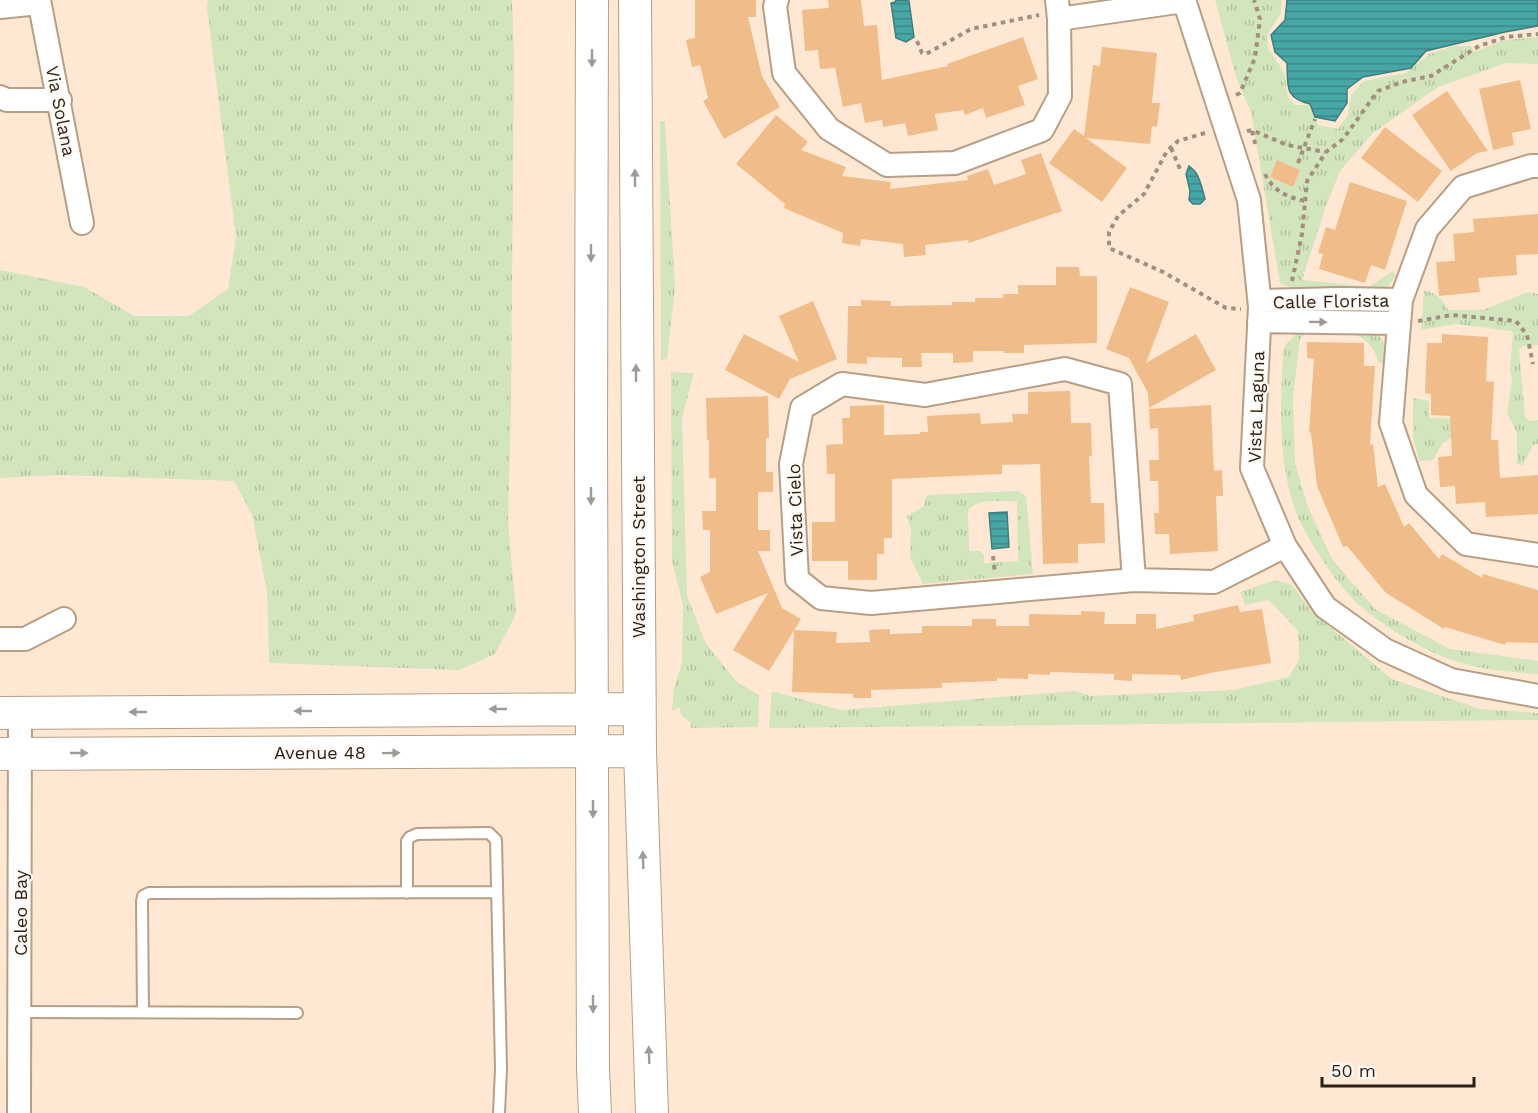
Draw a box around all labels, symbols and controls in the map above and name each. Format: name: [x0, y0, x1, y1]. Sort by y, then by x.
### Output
one-way arrow: [587, 49, 597, 68]
street label: Via Solana: [42, 64, 80, 158]
one-way arrow: [631, 168, 640, 187]
one-way arrow: [586, 244, 596, 263]
street label: Calle Florista: [1272, 289, 1390, 313]
one-way arrow: [1308, 317, 1327, 327]
street label: Vista Laguna: [1244, 350, 1268, 464]
one-way arrow: [631, 363, 641, 382]
street label: Vista Cielo: [783, 463, 807, 557]
street label: Washington Street: [628, 475, 649, 638]
one-way arrow: [586, 487, 596, 506]
one-way arrow: [488, 704, 507, 714]
one-way arrow: [293, 706, 312, 716]
one-way arrow: [129, 707, 148, 717]
street label: Avenue 48: [274, 742, 366, 763]
one-way arrow: [69, 748, 88, 758]
one-way arrow: [381, 748, 400, 758]
one-way arrow: [588, 800, 598, 819]
one-way arrow: [638, 850, 648, 869]
street label: Caleo Bay: [10, 869, 31, 956]
one-way arrow: [588, 995, 598, 1014]
one-way arrow: [645, 1045, 654, 1064]
scale bar: [1322, 1050, 1474, 1088]
text: 50 m: [1331, 1060, 1376, 1081]

